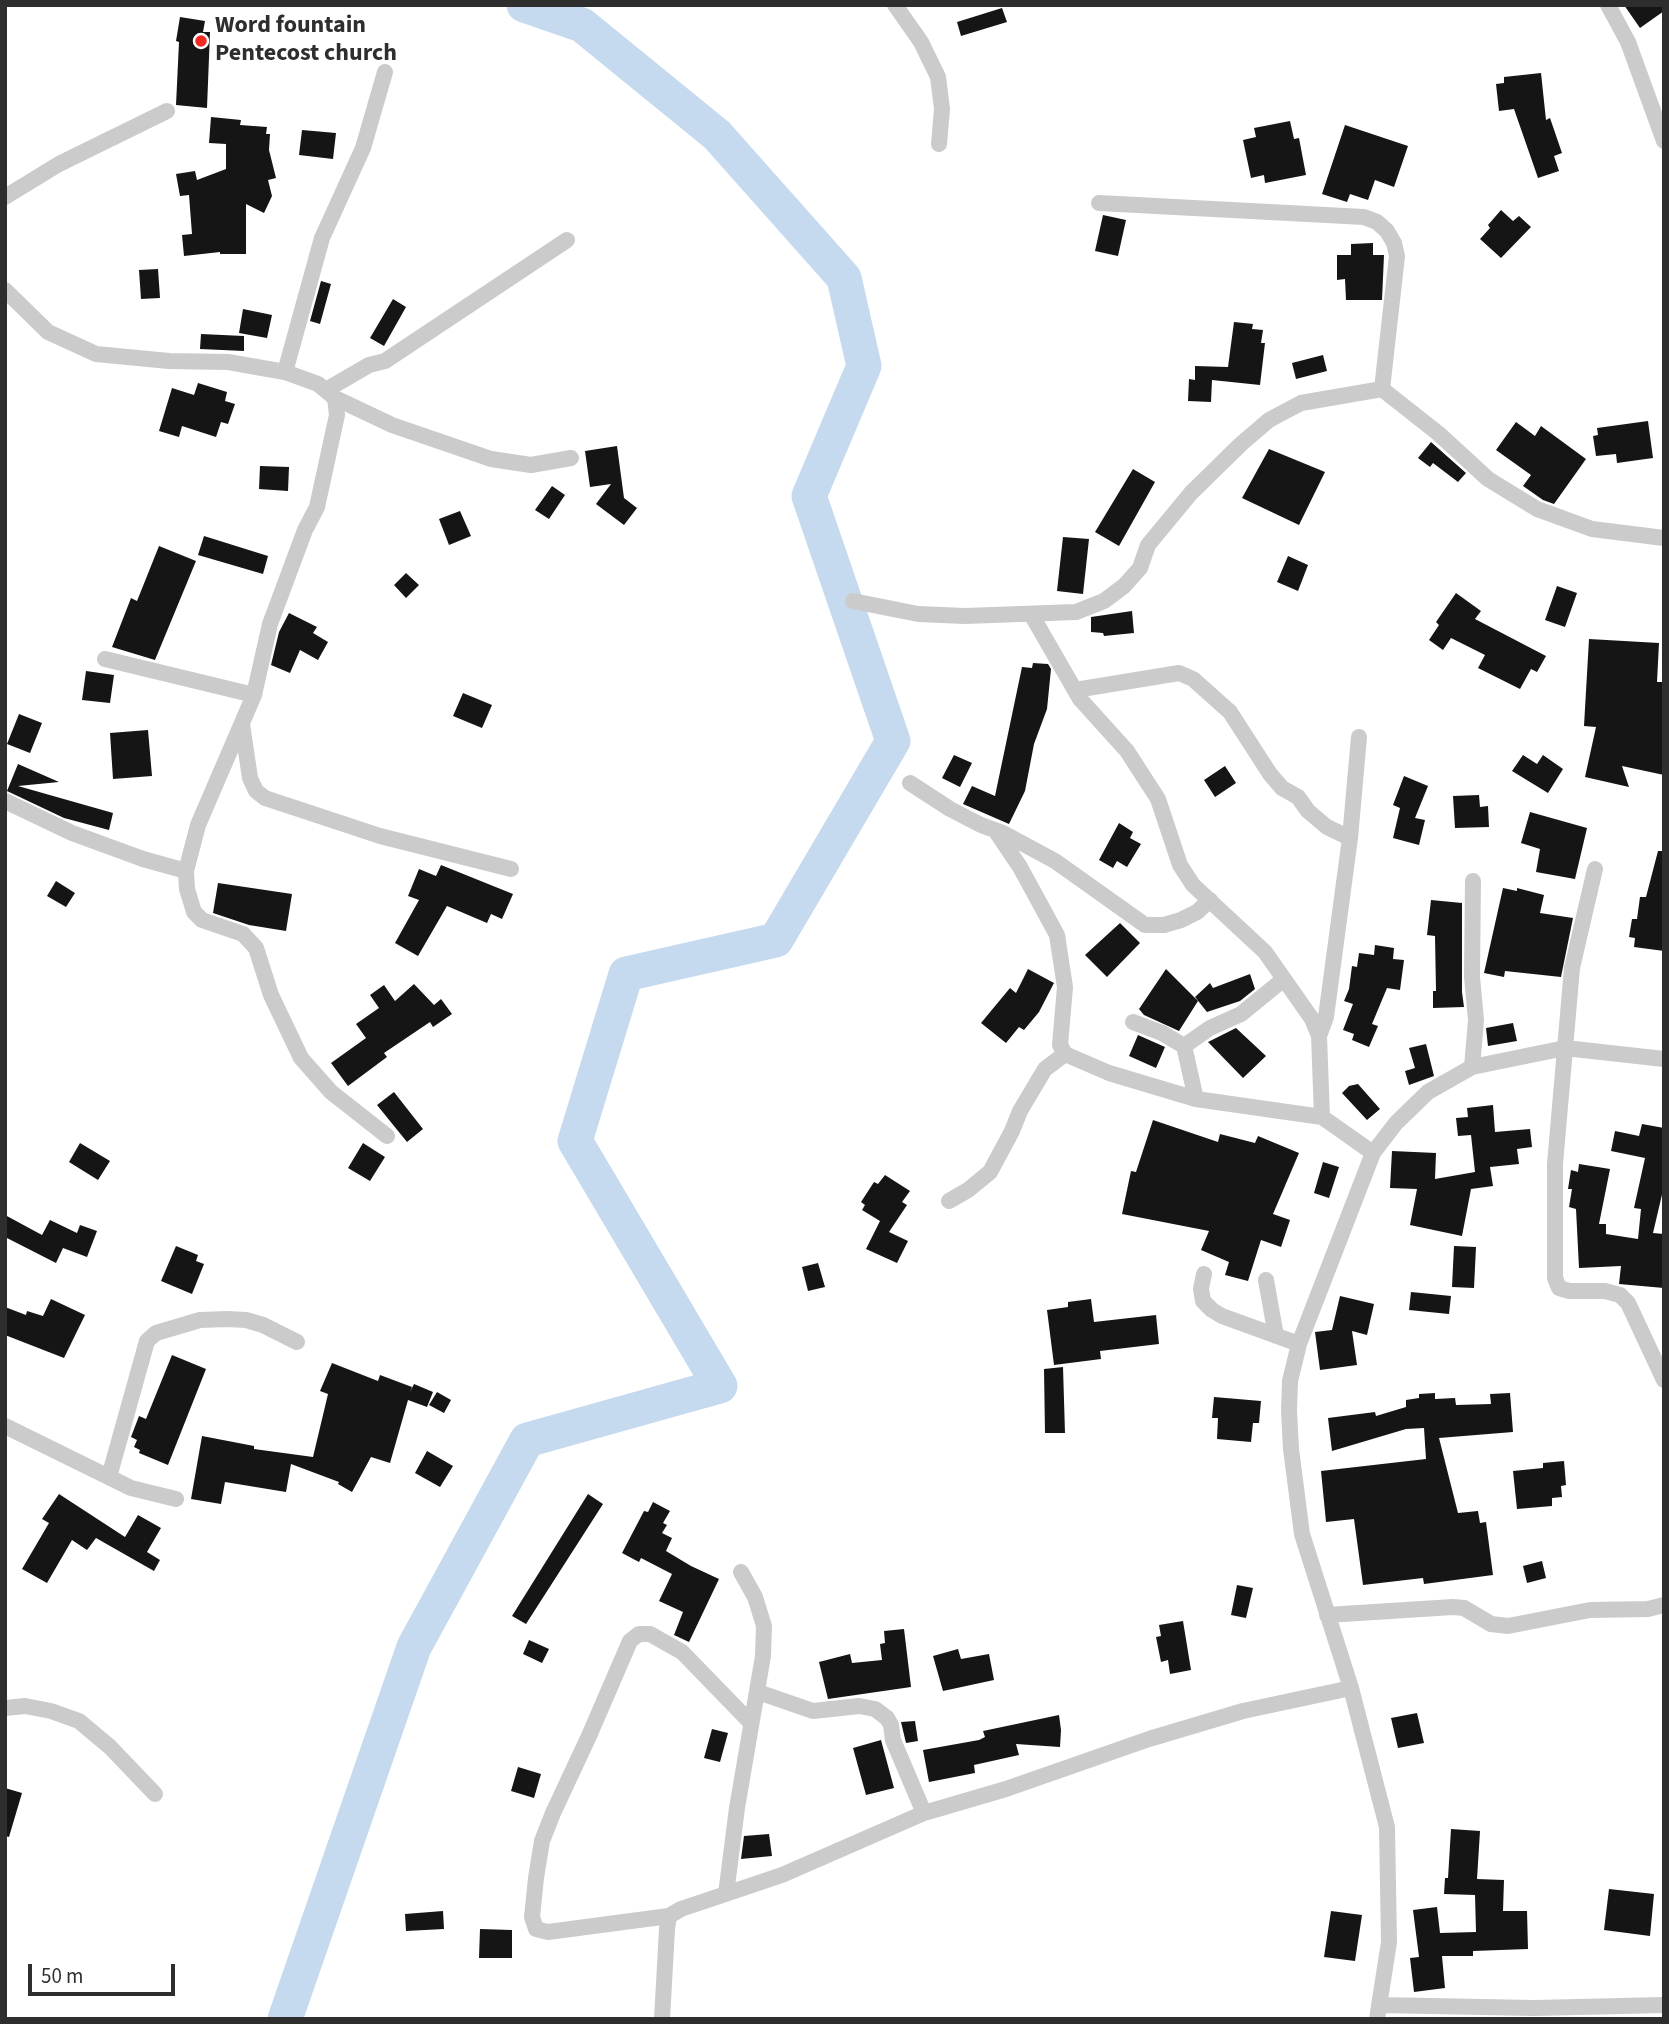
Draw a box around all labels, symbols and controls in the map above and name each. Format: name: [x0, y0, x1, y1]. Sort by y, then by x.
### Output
place label: Word fountain Pentecost church: [215, 13, 397, 69]
marker: Word fountain Pentecost church: [193, 33, 209, 49]
scale bar: [32, 1951, 178, 1995]
text: 50 m: [41, 1961, 83, 1991]

